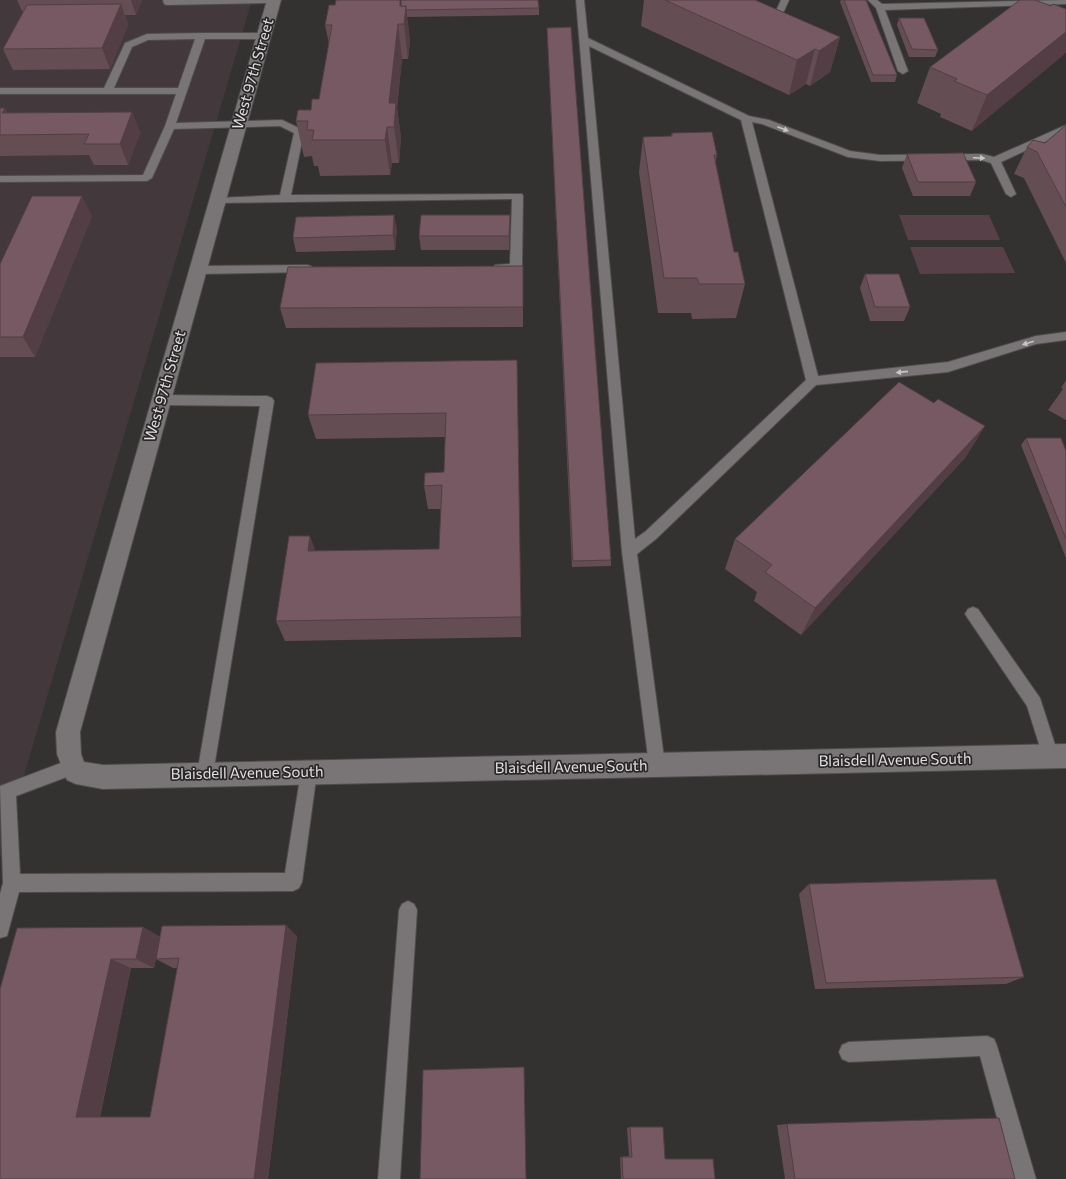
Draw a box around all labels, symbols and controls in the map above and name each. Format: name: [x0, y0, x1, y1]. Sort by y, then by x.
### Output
street label: West 97th Street: [228, 16, 277, 131]
one-way arrow: [778, 127, 790, 133]
one-way arrow: [973, 154, 985, 161]
street label: West 97th Street: [140, 328, 189, 443]
one-way arrow: [1021, 340, 1033, 346]
one-way arrow: [895, 369, 908, 375]
street label: Blaisdell Avenue South: [818, 749, 972, 769]
street label: Blaisdell Avenue South: [494, 756, 648, 776]
street label: Blaisdell Avenue South: [170, 762, 324, 782]

